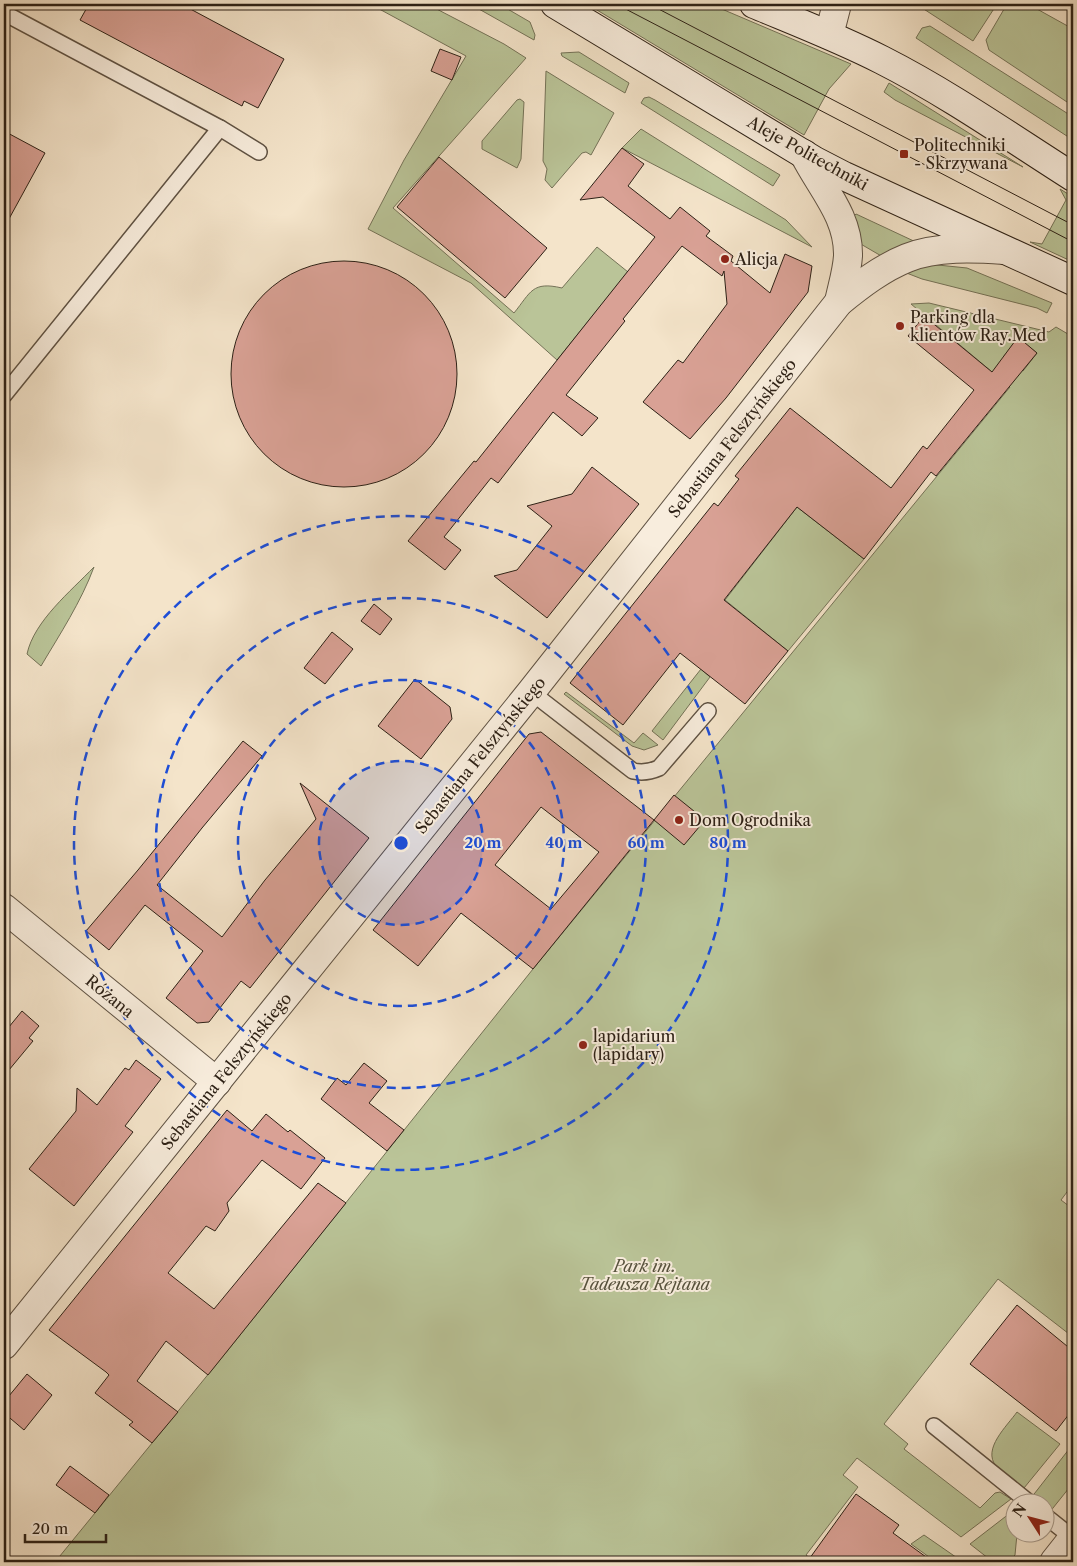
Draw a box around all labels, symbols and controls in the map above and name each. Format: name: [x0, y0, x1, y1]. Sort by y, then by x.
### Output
street label: Aleje Politechniki: [743, 111, 872, 195]
place label: Politechniki - Skrzywana: [914, 135, 1009, 173]
marker: Politechniki - Skrzywana: [898, 148, 910, 160]
place label: Alicja: [734, 249, 778, 269]
marker: Alicja: [719, 253, 731, 265]
place label: Parking dla klientów Ray.Med: [910, 307, 1047, 345]
marker: Parking dla klientów Ray.Med: [894, 320, 906, 332]
street label: Sebastiana Felsztyńskiego: [664, 354, 800, 521]
street label: Sebastiana Felsztyńskiego: [410, 672, 550, 838]
place label: Dom Ogrodnika: [689, 810, 812, 830]
marker: Dom Ogrodnika: [673, 814, 685, 826]
text: 20 m: [464, 833, 502, 852]
text: 40 m: [545, 833, 583, 852]
text: 60 m: [627, 833, 665, 852]
text: 80 m: [709, 833, 747, 852]
centre of rings: [392, 834, 410, 852]
street label: Różana: [82, 970, 139, 1022]
street label: Sebastiana Felsztyńskiego: [156, 988, 296, 1154]
place label: lapidarium (lapidary): [593, 1026, 676, 1064]
marker: lapidarium (lapidary): [577, 1039, 589, 1051]
park label: Park im. Tadeusza Rejtana: [580, 1256, 711, 1294]
north arrow: [1004, 1494, 1054, 1544]
text: N: [1009, 1500, 1030, 1521]
scale bar: [25, 1511, 106, 1543]
text: 20 m: [32, 1519, 68, 1538]

